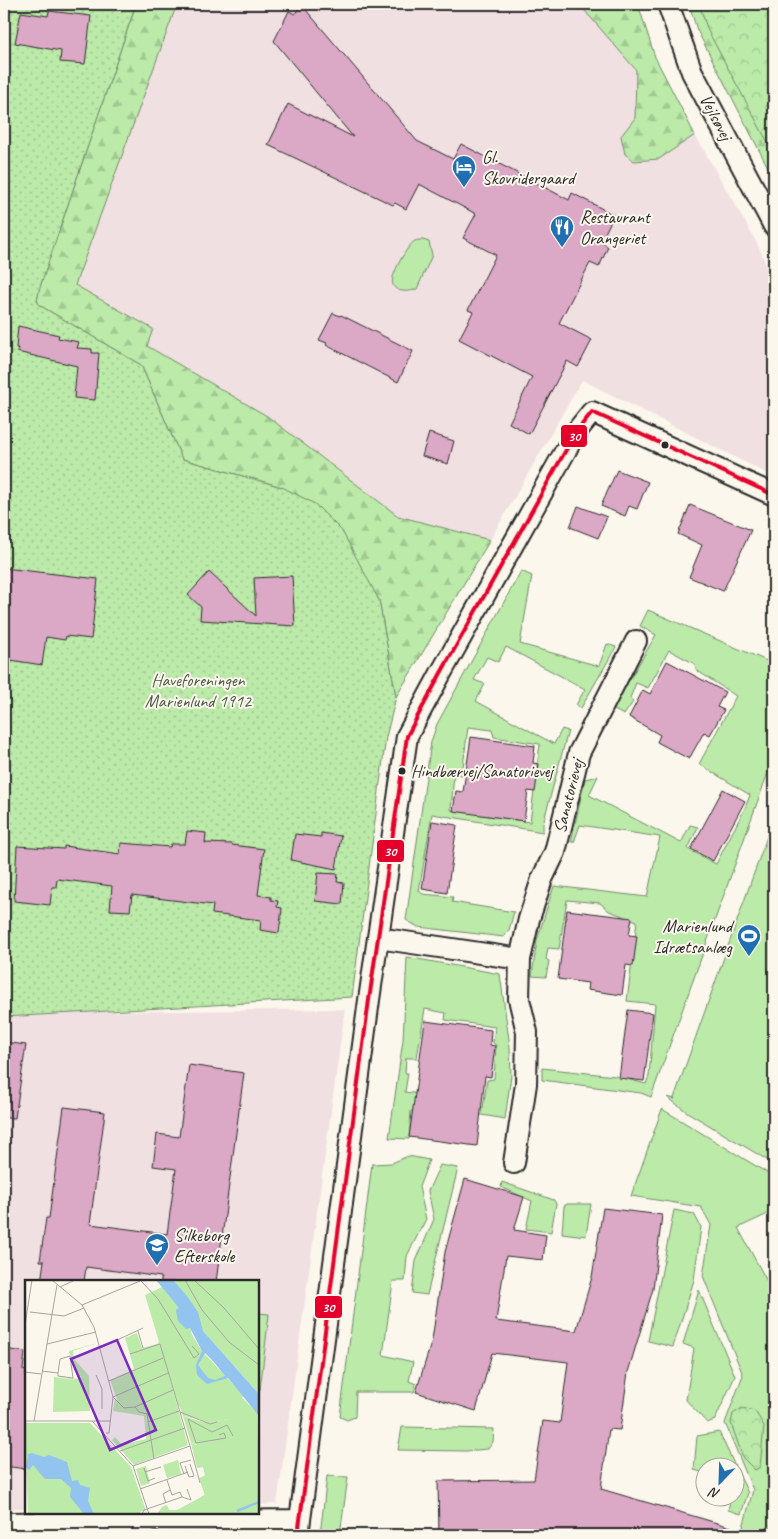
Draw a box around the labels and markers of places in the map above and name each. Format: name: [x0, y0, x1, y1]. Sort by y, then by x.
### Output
place label: Gl. Skovridergaard: [482, 146, 577, 189]
hotel icon: Gl. Skovridergaard: [451, 154, 477, 188]
place label: Restaurant Orangeriet: [580, 206, 652, 249]
restaurant icon: Restaurant Orangeriet: [549, 214, 575, 248]
unlabelled marker: [660, 440, 670, 450]
place label: Hindbærvej/Sanatorievej: [411, 761, 555, 782]
marker: Hindbærvej/Sanatorievej: [397, 766, 407, 776]
place label: Marienlund Idrætsanlæg: [653, 915, 735, 958]
sports icon: Marienlund Idrætsanlæg: [736, 923, 762, 957]
place label: Silkeborg Efterskole: [174, 1224, 235, 1267]
school or university icon: Silkeborg Efterskole: [144, 1232, 170, 1266]

